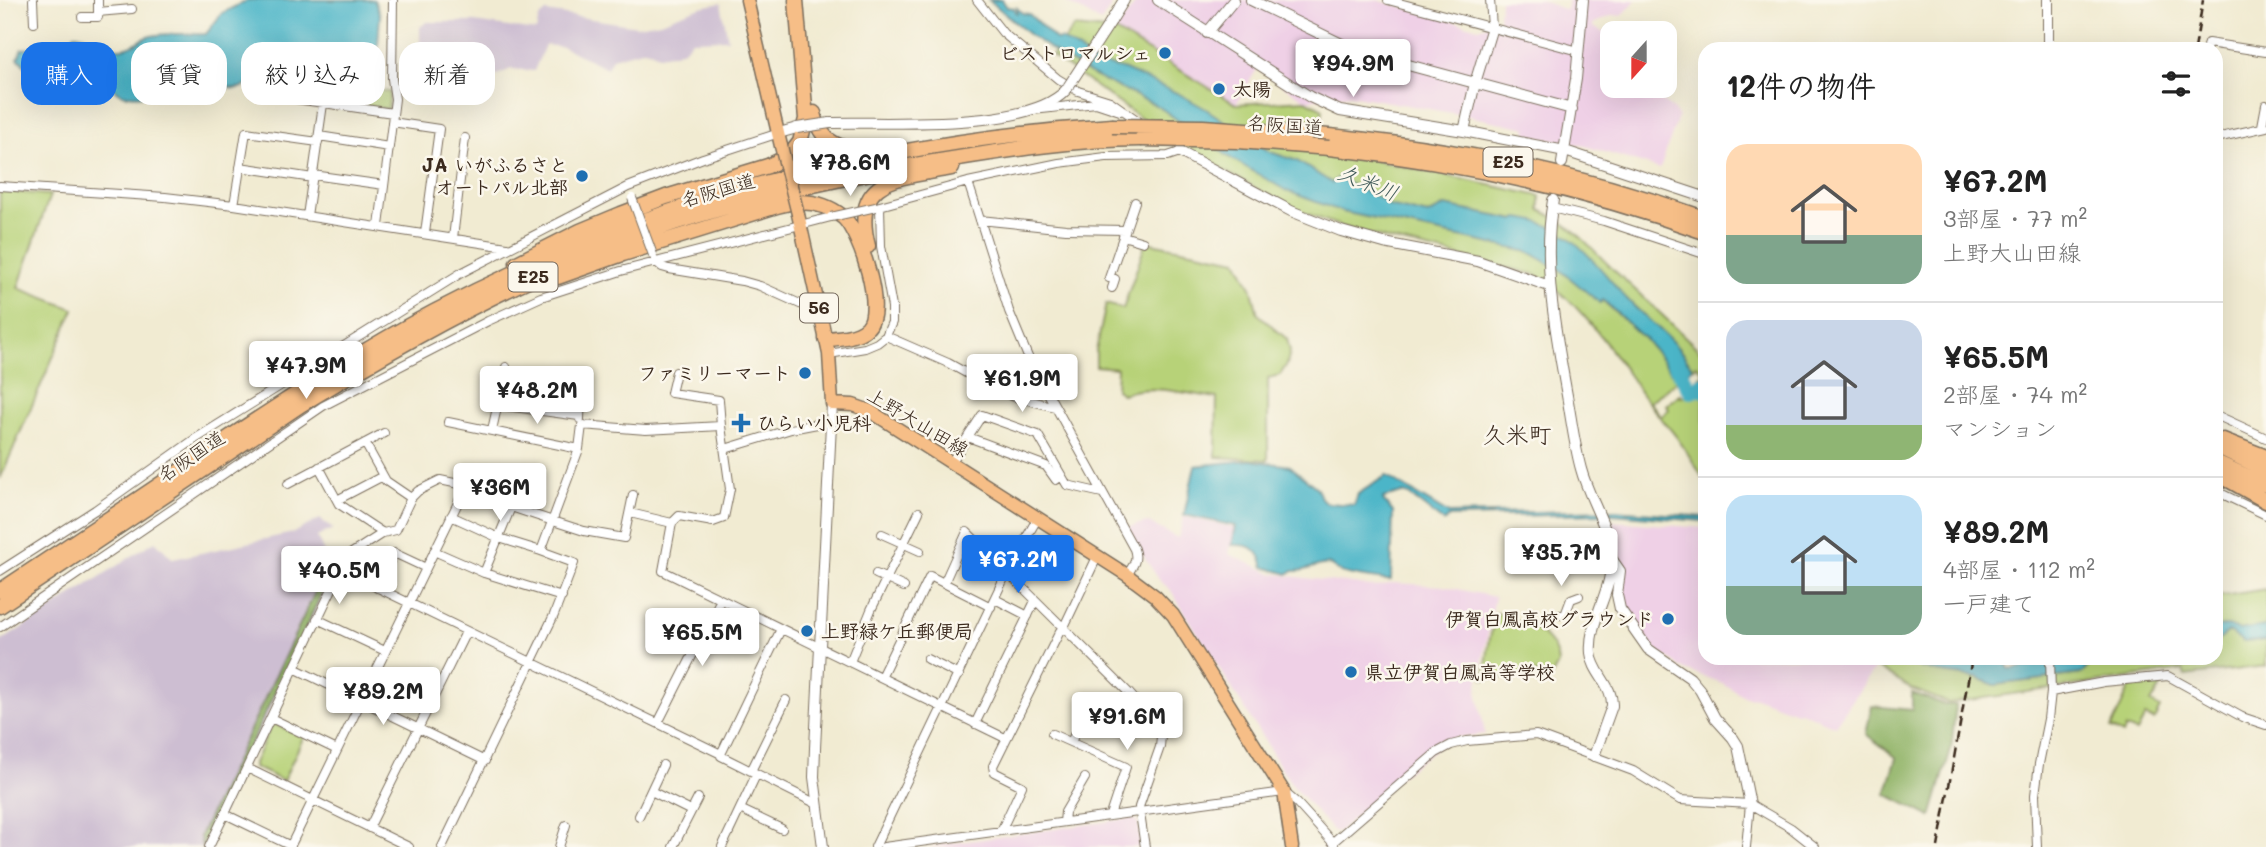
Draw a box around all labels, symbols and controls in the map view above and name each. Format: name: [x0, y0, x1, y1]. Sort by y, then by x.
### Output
north arrow: [1600, 21, 1676, 98]
map controls: [1600, 21, 1677, 98]
place label: ビストロマルシェ: [999, 40, 1151, 65]
pin: ¥94.9M: [1296, 40, 1410, 99]
chip: 購入: [21, 42, 117, 105]
chip: 賃貸: [131, 42, 227, 105]
chip: 絞り込み: [241, 42, 385, 105]
chip: 新着: [399, 42, 495, 105]
marker: ビストロマルシェ: [1157, 45, 1173, 61]
text: ¥94.9M: [1312, 47, 1394, 77]
text: 12件の物件: [1726, 65, 1876, 105]
icon: filters: [2157, 65, 2195, 103]
place label: 太陽: [1233, 76, 1271, 101]
marker: 太陽: [1211, 81, 1227, 97]
street label: 名阪国道: [1246, 109, 1324, 140]
pin: ¥78.6M: [793, 138, 907, 198]
text: ¥78.6M: [809, 146, 891, 176]
road number: E25: [1484, 148, 1532, 176]
place label: JA いがふるさと オートパル北部: [422, 152, 568, 199]
water label: 久米川: [1334, 157, 1403, 206]
text: ¥67.2M: [1943, 160, 2048, 200]
street label: 名阪国道: [678, 167, 758, 212]
marker: JA いがふるさと オートパル北部: [574, 168, 590, 184]
icon: home: [1782, 172, 1866, 256]
text: 3部屋 · 77 m²: [1943, 203, 2087, 233]
text: 上野大山田線: [1943, 237, 2081, 267]
road number: E25: [508, 262, 558, 292]
road number: 56: [800, 294, 838, 322]
text: ¥65.5M: [1943, 336, 2049, 376]
pin: ¥47.9M: [249, 342, 363, 401]
icon: home: [1782, 348, 1866, 432]
text: ¥47.9M: [265, 349, 347, 379]
pin: ¥61.9M: [965, 354, 1079, 414]
place label: ファミリーマート: [638, 360, 791, 385]
text: ¥61.9M: [983, 362, 1061, 392]
marker: ファミリーマート: [797, 365, 813, 381]
pin: ¥48.2M: [480, 366, 594, 426]
text: ¥48.2M: [496, 374, 578, 404]
text: 2部屋 · 74 m²: [1943, 379, 2087, 409]
street label: 上野大山田線: [863, 381, 974, 462]
place label: ひらい小児科: [757, 410, 872, 435]
marker: ひらい小児科: [731, 413, 751, 433]
text: マンション: [1943, 413, 2057, 443]
district label: 久米町: [1483, 419, 1552, 449]
street label: 名阪国道: [152, 424, 229, 487]
pin: ¥36M: [459, 463, 541, 523]
text: ¥36M: [469, 471, 531, 501]
text: ¥89.2M: [1943, 511, 2050, 551]
icon: home: [1782, 523, 1866, 607]
pin: ¥35.7M: [1504, 528, 1618, 588]
pin: ¥67.2M: [961, 536, 1075, 595]
text: ¥35.7M: [1521, 536, 1601, 566]
text: ¥67.2M: [978, 543, 1058, 573]
pin: ¥40.5M: [282, 546, 396, 606]
text: ¥40.5M: [297, 554, 381, 584]
text: 4部屋 · 112 m²: [1943, 554, 2095, 584]
text: 一戸建て: [1943, 588, 2035, 618]
place label: 伊賀白鳳高校グラウンド: [1445, 606, 1654, 631]
pin: ¥65.5M: [645, 608, 759, 668]
marker: 伊賀白鳳高校グラウンド: [1660, 611, 1676, 627]
text: ¥65.5M: [661, 616, 743, 646]
place label: 上野緑ケ丘郵便局: [821, 618, 973, 643]
marker: 上野緑ケ丘郵便局: [799, 623, 815, 639]
place label: 県立伊賀白鳳高等学校: [1365, 659, 1555, 684]
marker: 県立伊賀白鳳高等学校: [1343, 664, 1359, 680]
pin: ¥89.2M: [326, 668, 440, 727]
text: ¥89.2M: [342, 675, 424, 705]
pin: ¥91.6M: [1070, 692, 1184, 752]
text: ¥91.6M: [1088, 700, 1166, 730]

